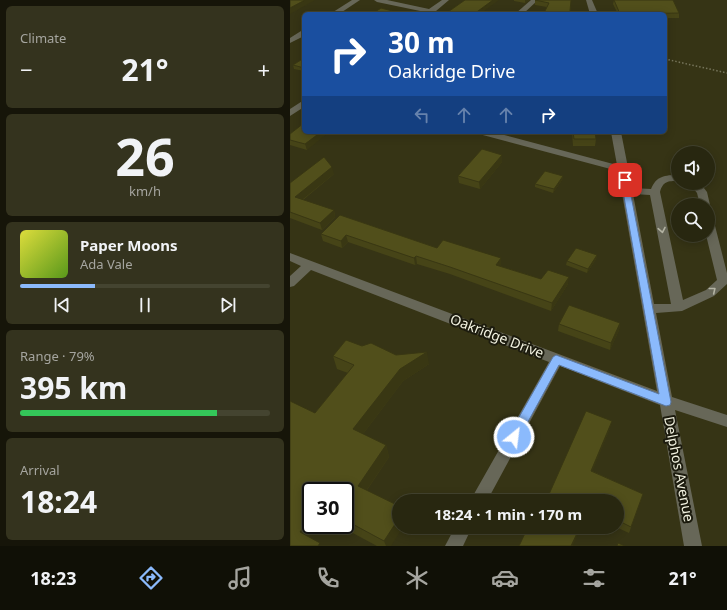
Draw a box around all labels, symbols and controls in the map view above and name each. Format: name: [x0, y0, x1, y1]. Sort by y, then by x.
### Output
text: 30 m: [388, 23, 455, 61]
icon: right: [322, 28, 374, 80]
text: Climate: [20, 29, 66, 47]
text: 21°: [121, 49, 169, 90]
text: −: [20, 54, 33, 84]
text: +: [257, 54, 270, 84]
text: Oakridge Drive: [388, 59, 515, 83]
icon: left: [411, 104, 433, 126]
icon: ahead: [453, 104, 475, 126]
icon: ahead: [495, 104, 517, 126]
icon: right: [537, 104, 559, 126]
text: 26: [115, 120, 175, 191]
map controls: [671, 146, 715, 242]
button: sound: [671, 146, 715, 190]
pin: [608, 163, 642, 197]
icon: arrive: [614, 169, 636, 191]
text: km/h: [129, 182, 161, 200]
button: search: [671, 198, 715, 242]
one-way arrow: [658, 227, 666, 233]
text: Paper Moons: [80, 235, 178, 255]
text: Ada Vale: [80, 255, 133, 273]
one-way arrow: [708, 288, 715, 295]
icon: previous: [51, 294, 73, 316]
icon: pause: [134, 294, 156, 316]
icon: next: [217, 294, 239, 316]
street label: Oakridge Drive: [448, 309, 547, 362]
text: Range · 79%: [20, 347, 95, 365]
text: 395 km: [20, 367, 127, 408]
street label: Delphos Avenue: [660, 415, 699, 523]
position arrow: [493, 416, 535, 458]
text: Arrival: [20, 461, 60, 479]
text: 18:24: [20, 481, 97, 522]
speed limit sign: 30: [302, 482, 354, 534]
text: 18:24 · 1 min · 170 m: [434, 504, 582, 524]
icon: directions: [137, 564, 165, 592]
icon: music: [226, 564, 254, 592]
icon: phone: [314, 564, 342, 592]
icon: climate: [403, 564, 431, 592]
icon: car: [491, 564, 519, 592]
icon: filters: [580, 564, 608, 592]
text: 18:23: [30, 566, 77, 590]
text: 21°: [668, 566, 697, 590]

